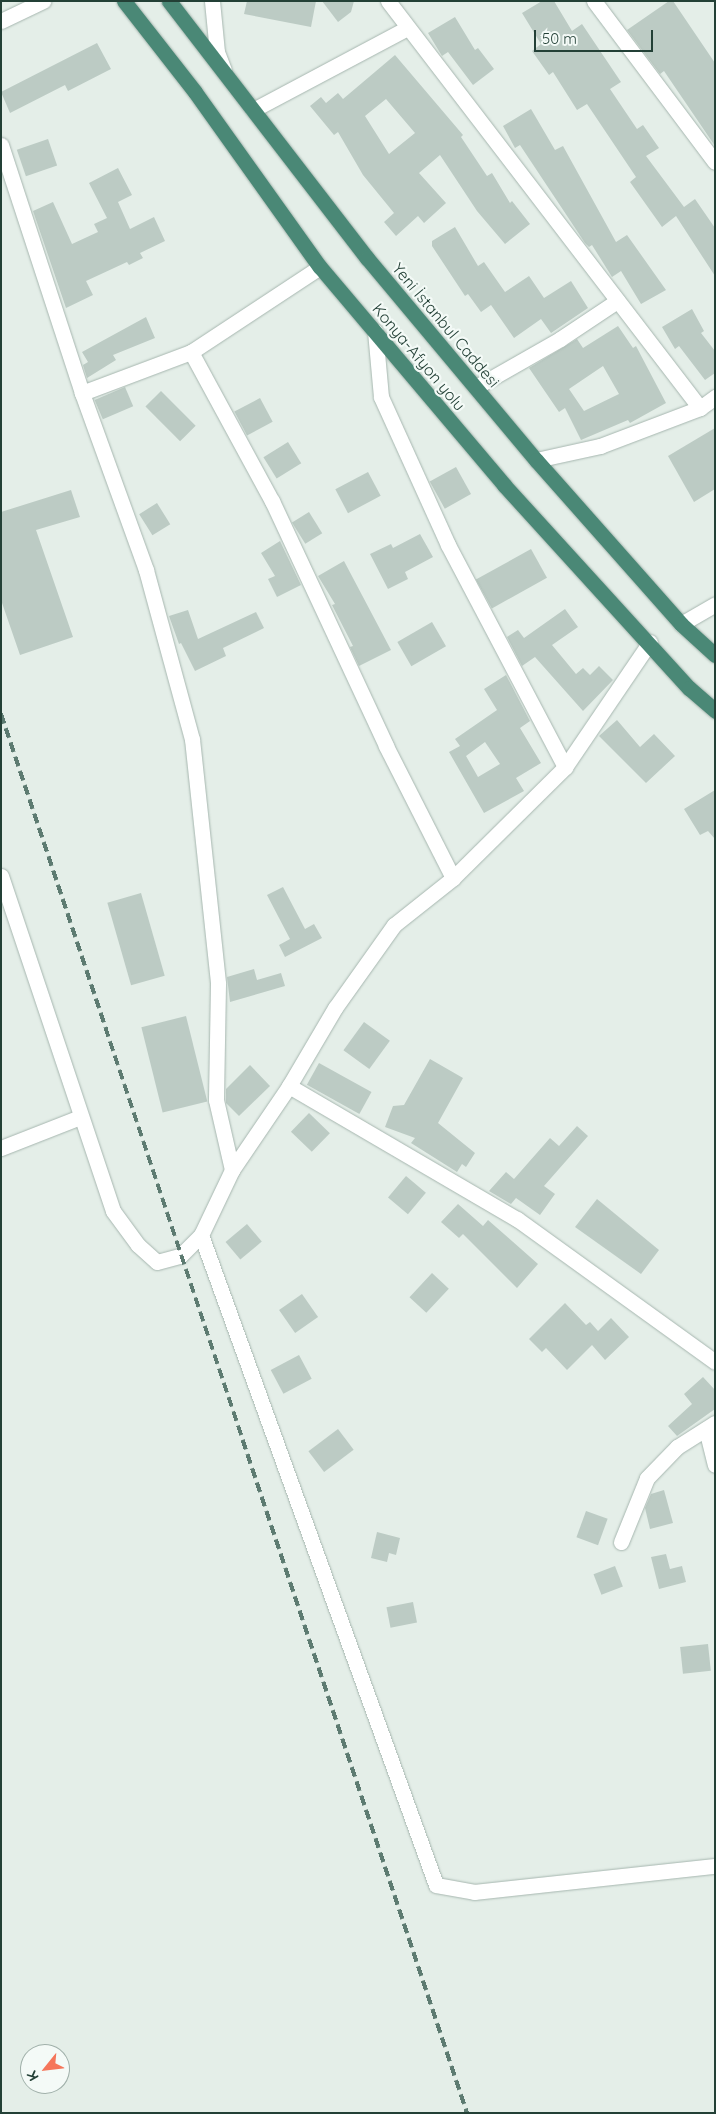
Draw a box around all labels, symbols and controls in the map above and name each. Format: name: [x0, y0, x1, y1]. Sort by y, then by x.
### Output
scale bar: [536, 20, 655, 52]
text: 50 m: [542, 29, 577, 48]
street label: Yeni İstanbul Caddesi: [388, 259, 504, 391]
street label: Konya-Afyon yolu: [369, 299, 469, 415]
north arrow: [20, 2044, 70, 2094]
text: K: [23, 2067, 43, 2084]

